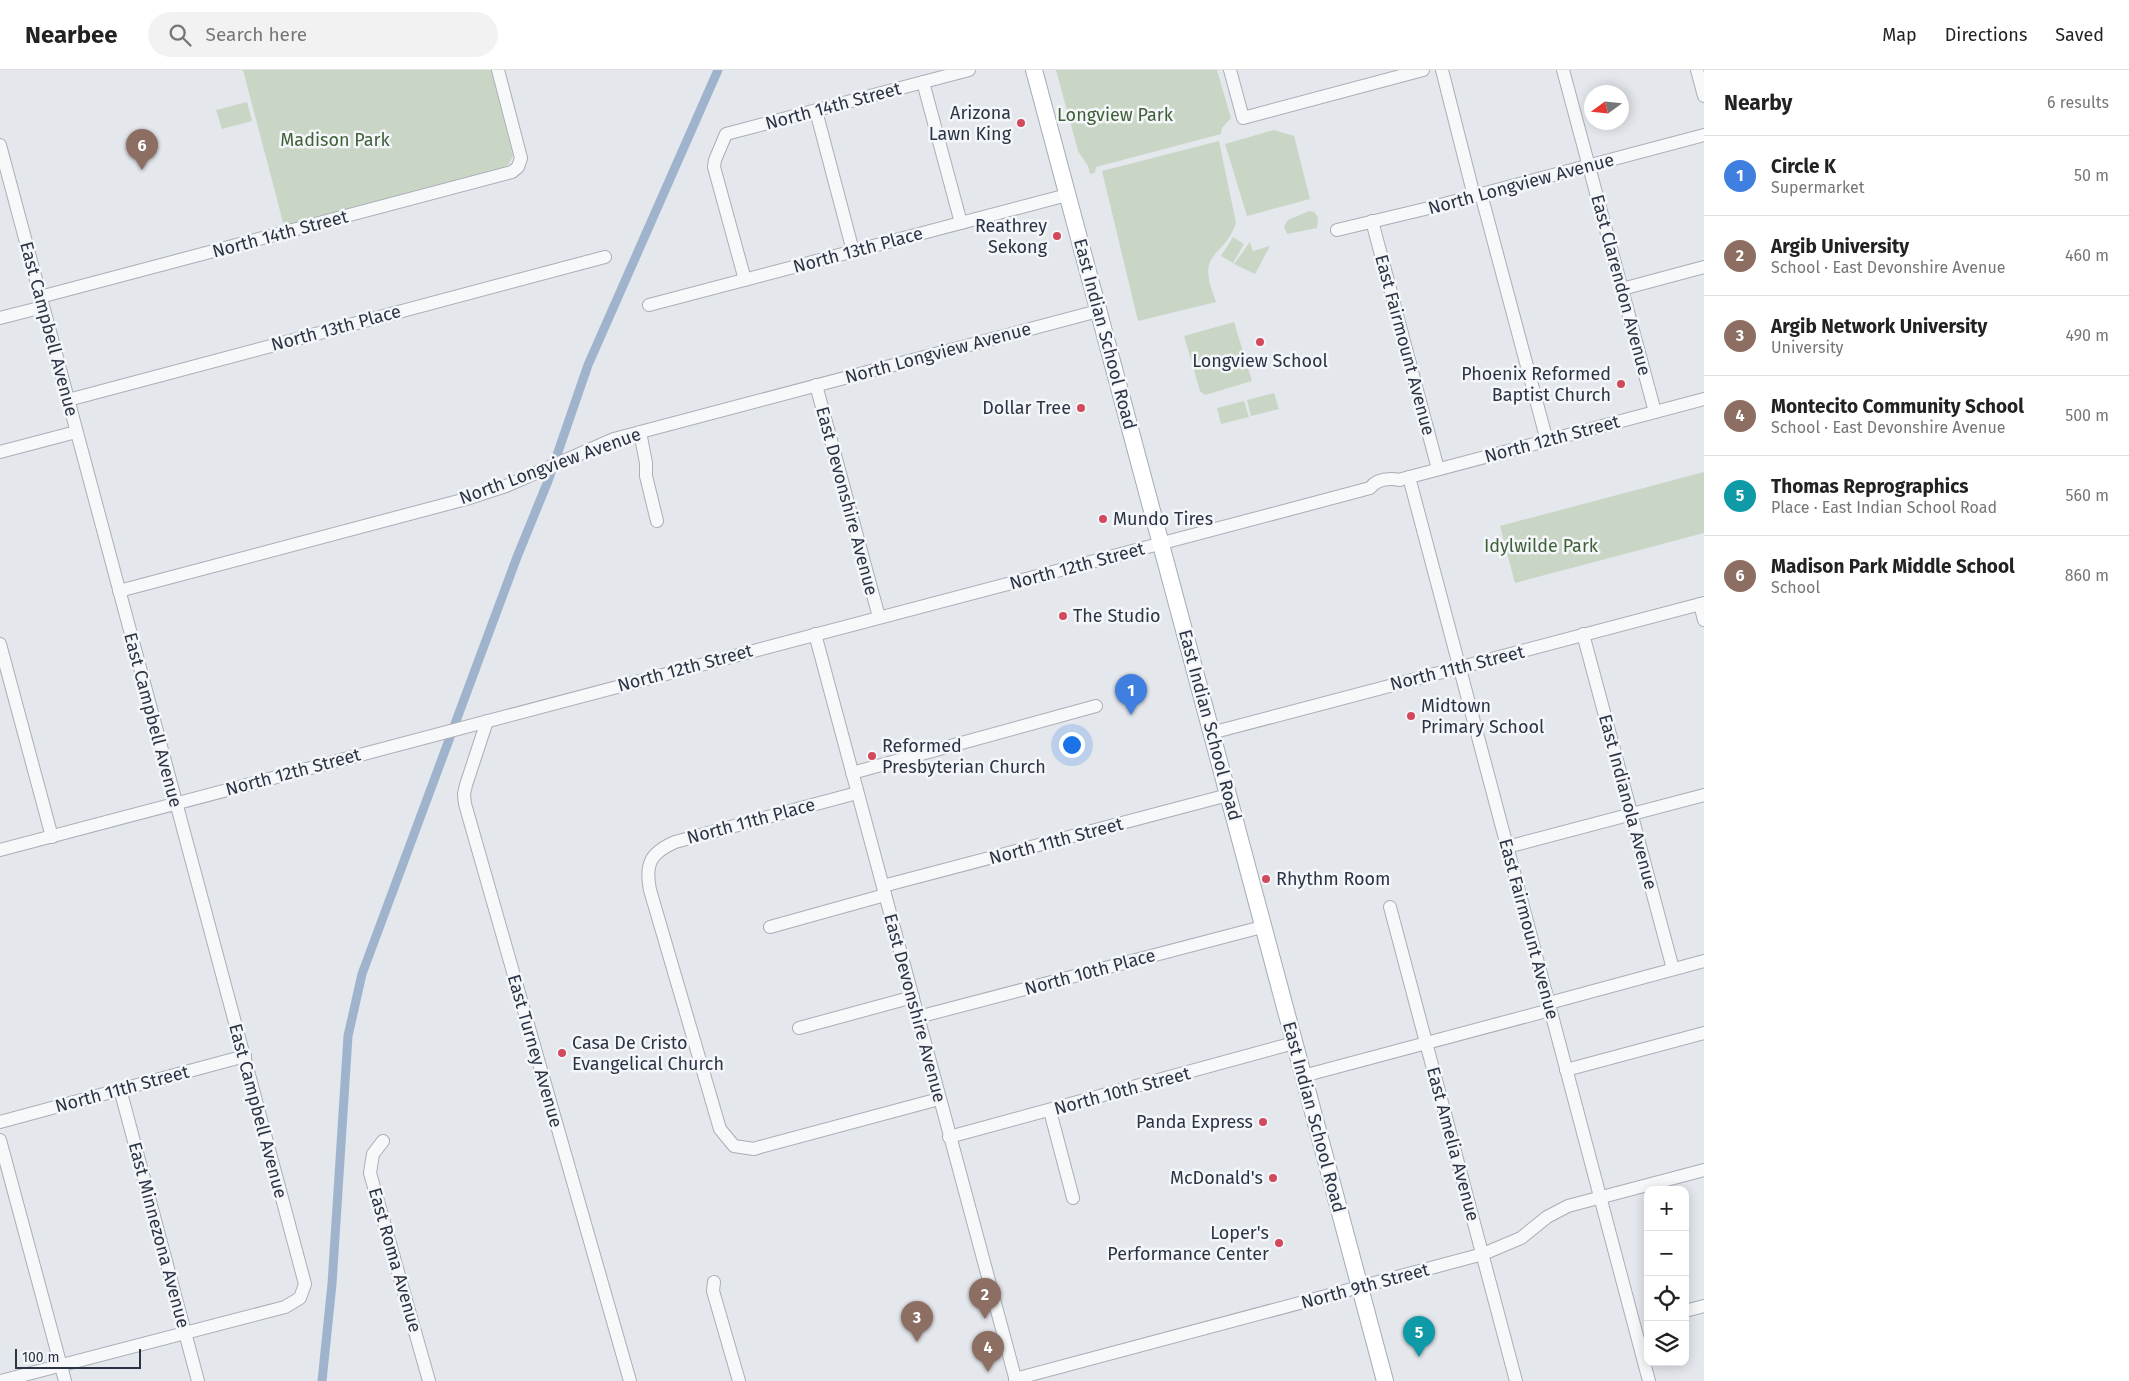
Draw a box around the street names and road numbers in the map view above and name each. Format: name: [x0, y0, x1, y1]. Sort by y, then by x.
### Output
street label: North 14th Street: [763, 77, 904, 135]
street label: North Longview Avenue: [1426, 149, 1616, 219]
street label: East Clarendon Avenue: [1586, 192, 1656, 378]
street label: North 14th Street: [210, 205, 351, 263]
street label: North 13th Place: [791, 222, 925, 278]
street label: East Indian School Road: [1069, 236, 1141, 432]
street label: East Campbell Avenue: [15, 239, 83, 419]
street label: East Fairmount Avenue: [1370, 252, 1440, 438]
street label: North 13th Place: [269, 300, 403, 356]
street label: North Longview Avenue: [843, 318, 1033, 388]
street label: East Devonshire Avenue: [811, 404, 883, 598]
street label: North 12th Street: [1482, 410, 1622, 468]
street label: North Longview Avenue: [456, 423, 644, 509]
street label: North 12th Street: [1007, 537, 1147, 595]
street label: East Indian School Road: [1174, 627, 1246, 823]
street label: East Campbell Avenue: [119, 630, 187, 810]
street label: North 12th Street: [615, 639, 755, 697]
street label: North 11th Street: [1388, 641, 1527, 695]
street label: East Indianola Avenue: [1594, 712, 1662, 892]
street label: North 12th Street: [223, 743, 363, 801]
street label: North 11th Place: [684, 793, 818, 849]
street label: North 11th Street: [987, 812, 1126, 869]
street label: East Fairmount Avenue: [1494, 836, 1564, 1022]
street label: East Devonshire Avenue: [879, 911, 951, 1105]
street label: North 10th Place: [1022, 944, 1158, 1000]
street label: East Turney Avenue: [503, 972, 567, 1130]
street label: East Indian School Road: [1278, 1019, 1350, 1215]
street label: East Campbell Avenue: [224, 1021, 292, 1201]
street label: North 11th Street: [53, 1060, 192, 1117]
street label: North 10th Street: [1052, 1062, 1193, 1120]
street label: East Amelia Avenue: [1422, 1064, 1484, 1224]
street label: East Minnezona Avenue: [124, 1140, 194, 1330]
street label: East Roma Avenue: [364, 1185, 426, 1335]
street label: North 9th Street: [1299, 1258, 1432, 1314]

